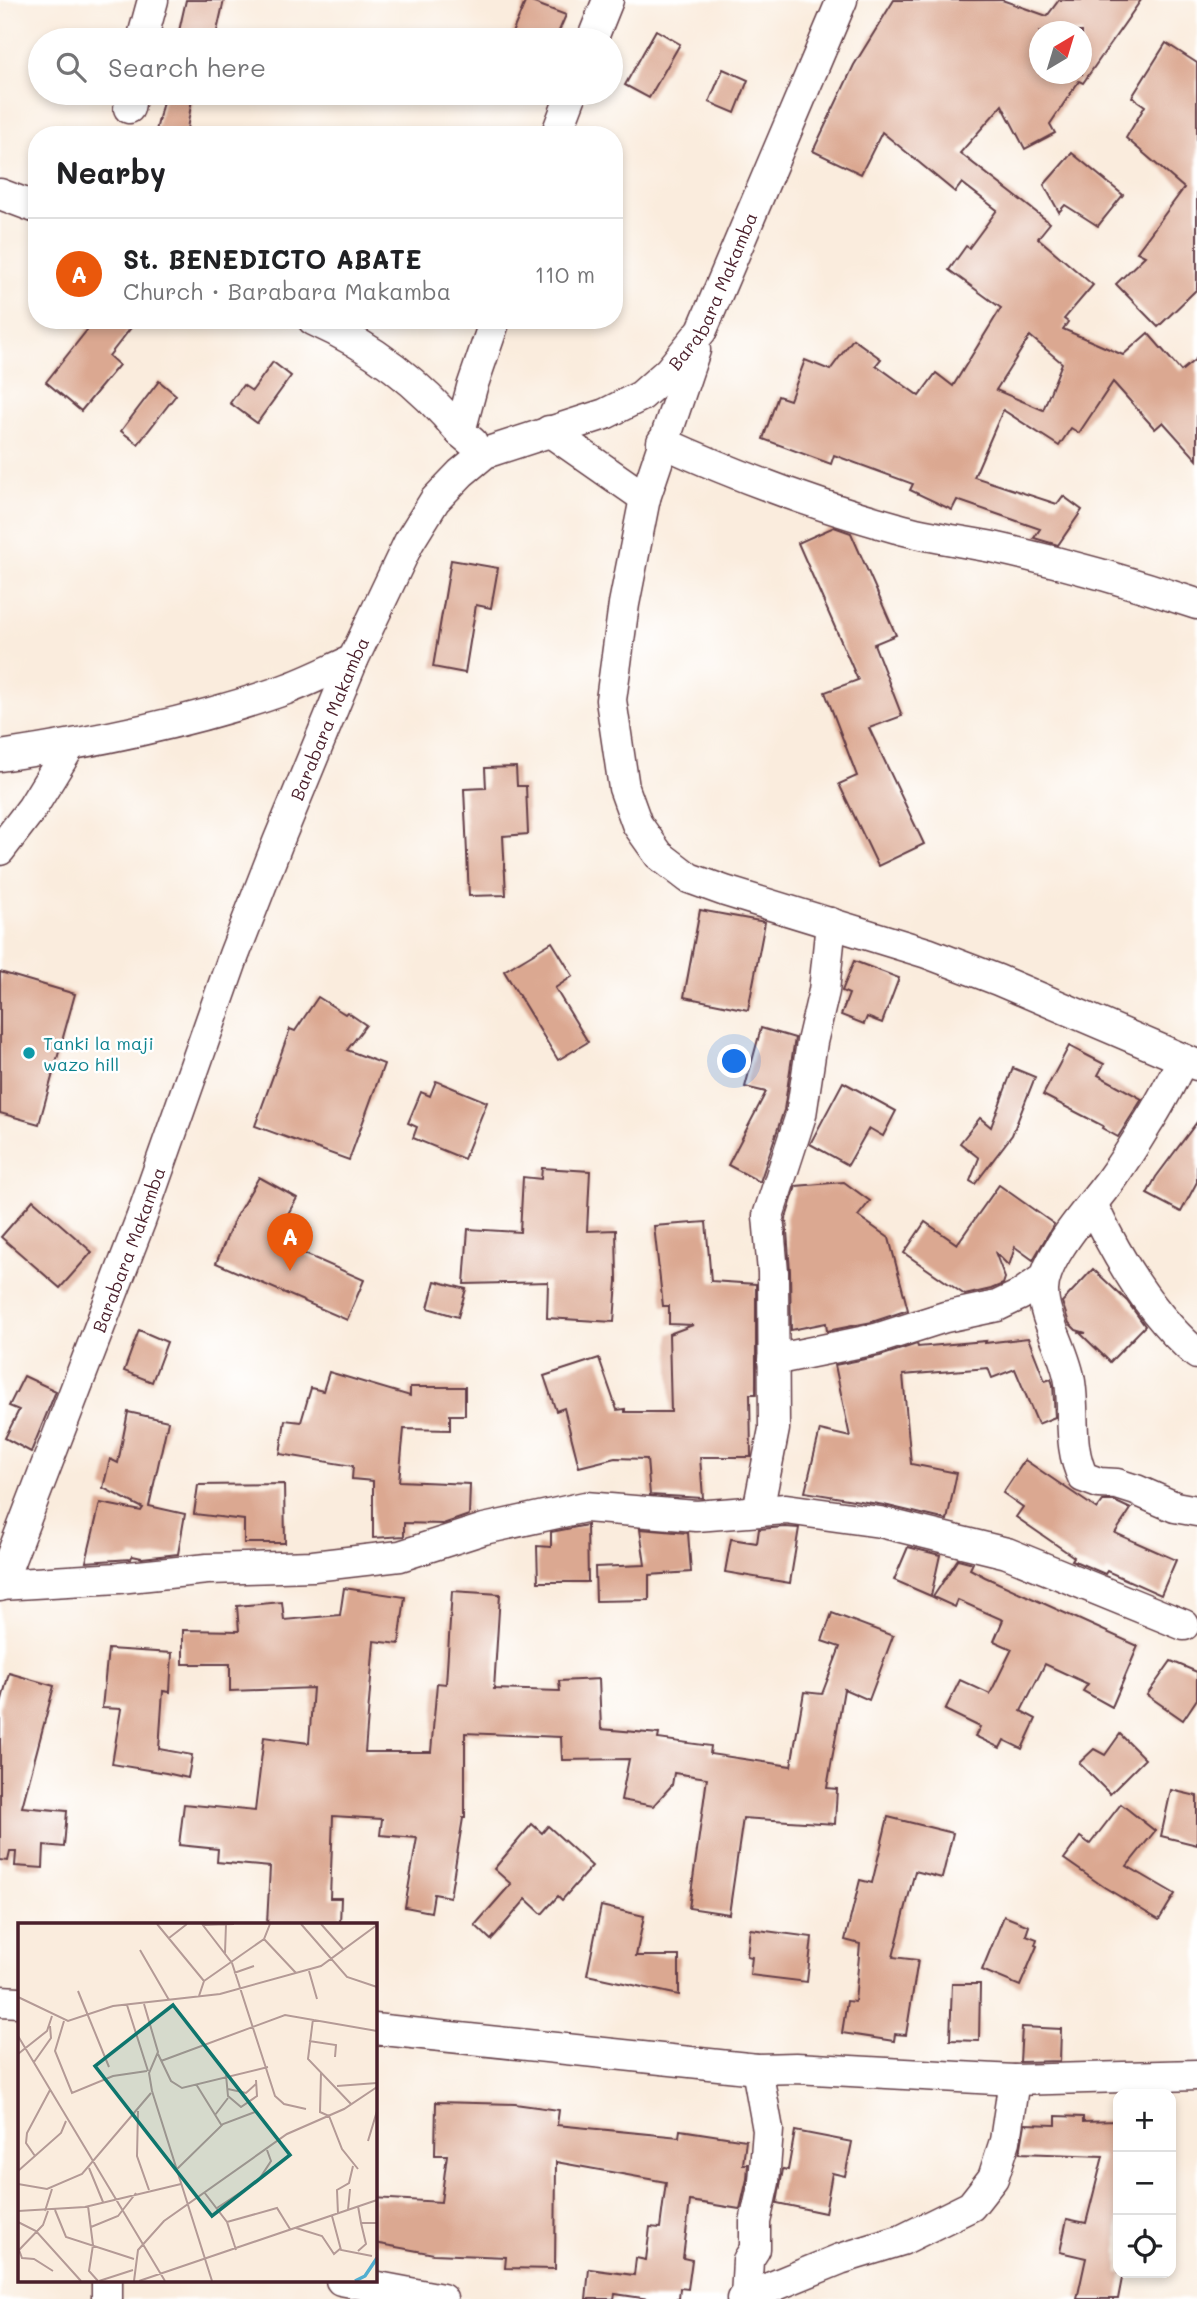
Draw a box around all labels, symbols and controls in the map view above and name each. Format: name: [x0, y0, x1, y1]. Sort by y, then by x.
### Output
north arrow: [1029, 21, 1092, 84]
search box: [28, 28, 623, 105]
icon: search: [52, 48, 90, 86]
text: Search here: [108, 50, 266, 84]
text: Nearby: [56, 152, 166, 192]
street label: Barabara Makamba: [663, 208, 763, 375]
text: St. BENEDICTO ABATE: [123, 242, 422, 276]
text: A: [71, 259, 87, 289]
text: 110 m: [535, 259, 595, 289]
text: Church · Barabara Makamba: [123, 276, 451, 306]
street label: Barabara Makamba: [285, 633, 374, 804]
place label: Tanki la maji wazo hill: [43, 1031, 154, 1076]
your location: [717, 1044, 751, 1078]
marker: Tanki la maji wazo hill: [21, 1045, 37, 1061]
street label: Barabara Makamba: [87, 1164, 170, 1336]
pin: A: [267, 1213, 313, 1271]
inset map: [18, 1923, 376, 2282]
map controls: [1113, 2089, 1176, 2278]
button: +: [1113, 2089, 1176, 2152]
button: −: [1113, 2152, 1176, 2215]
button: locate: [1113, 2215, 1176, 2278]

